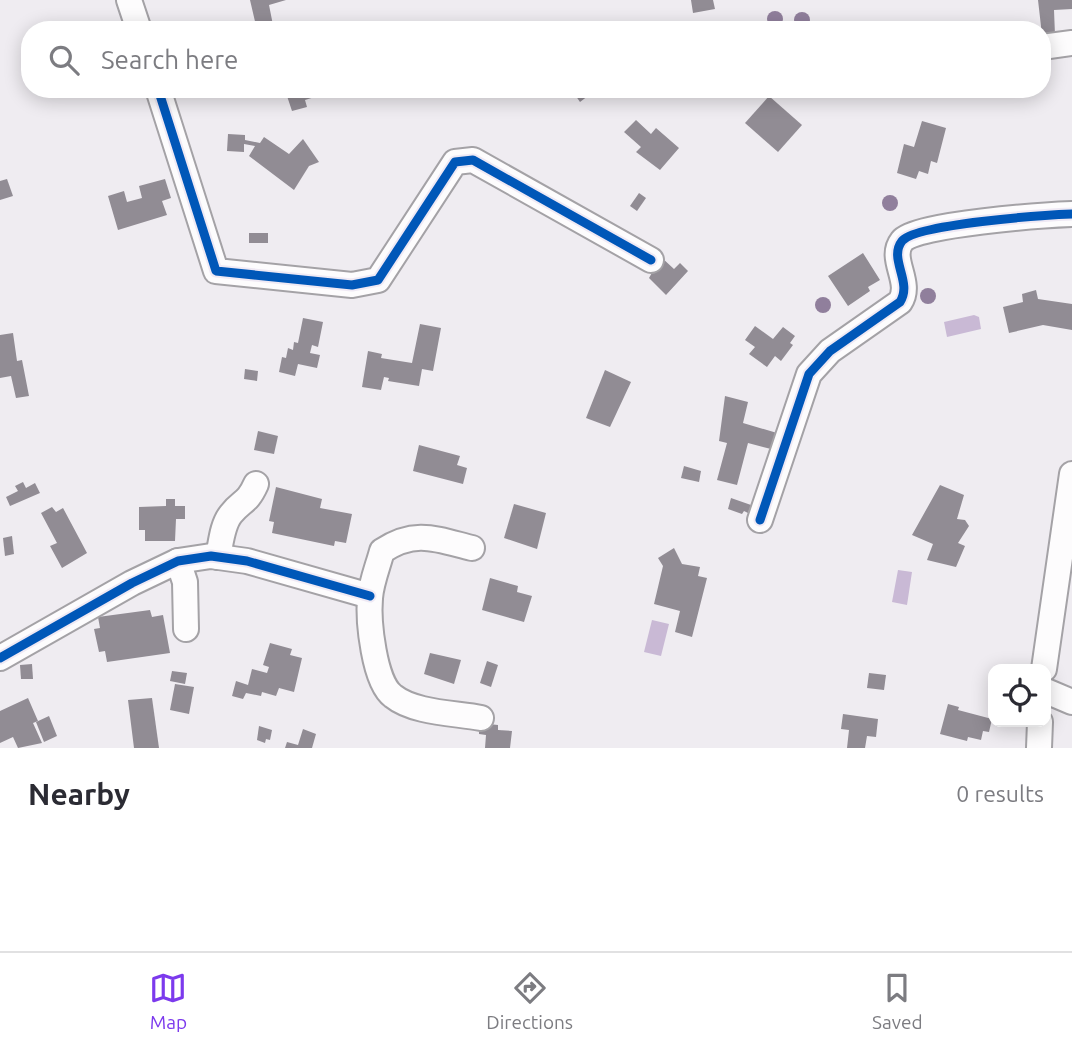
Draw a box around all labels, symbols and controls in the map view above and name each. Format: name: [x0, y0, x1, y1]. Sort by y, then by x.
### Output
search box: [21, 21, 1051, 98]
icon: search: [45, 41, 83, 79]
text: Search here: [101, 45, 238, 74]
map controls: [988, 664, 1051, 727]
button: locate: [988, 664, 1051, 727]
text: Nearby: [28, 777, 130, 811]
text: 0 results: [956, 781, 1044, 806]
tab: Map: [149, 969, 187, 1033]
tab: Directions: [486, 969, 573, 1033]
tab: Saved: [872, 969, 923, 1033]

